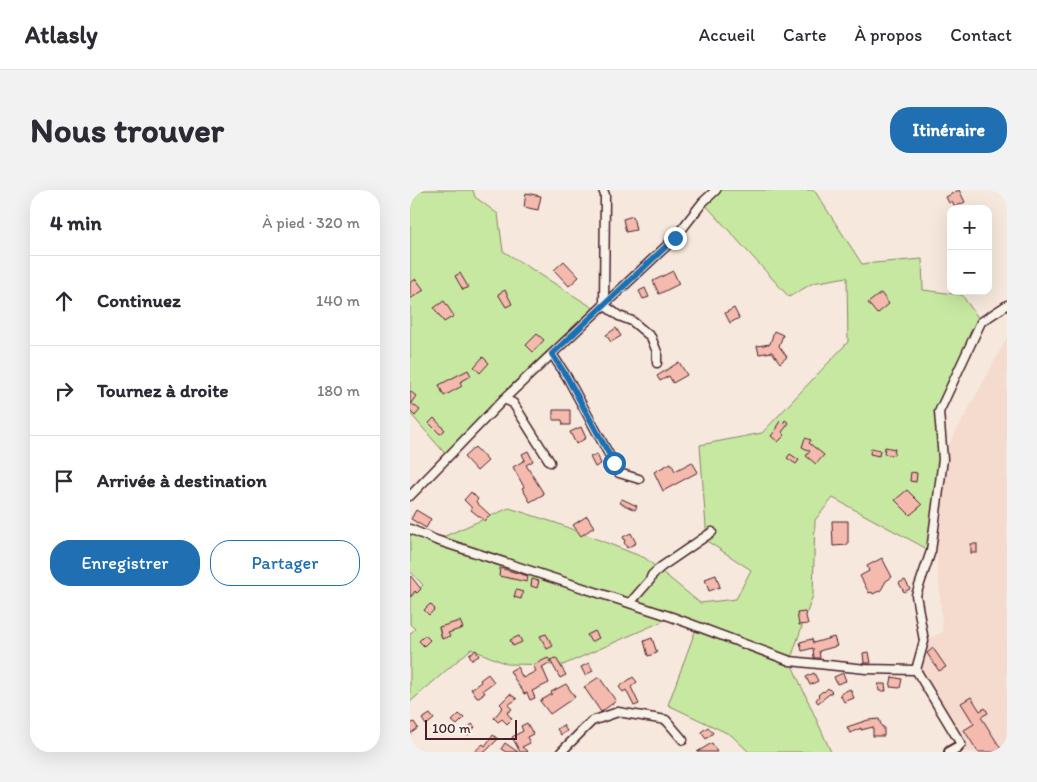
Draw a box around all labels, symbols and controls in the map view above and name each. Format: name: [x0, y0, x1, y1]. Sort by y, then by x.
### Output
text: Atlasly: [25, 20, 98, 49]
text: Accueil: [699, 24, 755, 46]
text: Carte: [783, 24, 826, 46]
text: À propos: [854, 24, 922, 46]
text: Contact: [950, 24, 1012, 46]
button: Itinéraire: [890, 107, 1007, 153]
text: Nous trouver: [30, 109, 224, 151]
map controls: [947, 205, 992, 295]
button: +: [947, 205, 992, 250]
text: 4 min: [50, 210, 102, 235]
text: À pied · 320 m: [262, 213, 360, 232]
route end: [664, 227, 687, 250]
button: −: [947, 250, 992, 295]
icon: ahead: [50, 287, 78, 315]
text: Continuez: [97, 289, 181, 312]
text: 140 m: [316, 291, 360, 310]
icon: right: [50, 377, 78, 405]
text: Tournez à droite: [97, 379, 229, 402]
text: 180 m: [317, 381, 360, 400]
route start: [603, 452, 626, 475]
icon: arrive: [50, 467, 78, 495]
text: Arrivée à destination: [97, 469, 267, 492]
button: Enregistrer: [50, 540, 200, 586]
button: Partager: [210, 540, 360, 586]
scale bar: [425, 717, 518, 740]
text: 100 m: [432, 720, 471, 737]

